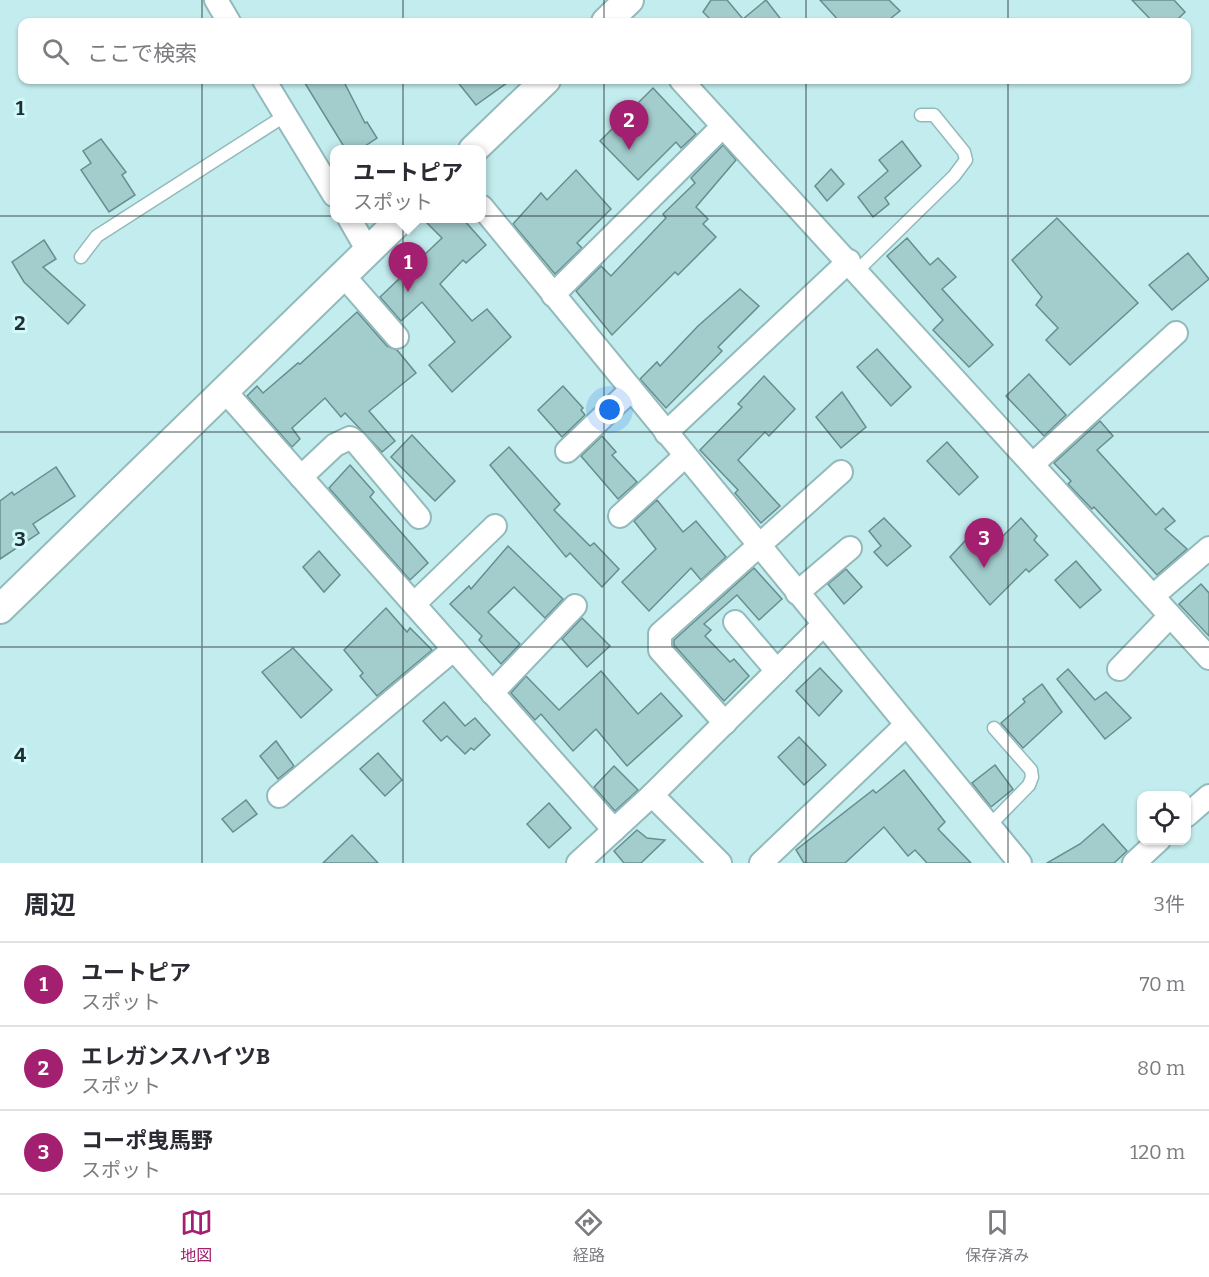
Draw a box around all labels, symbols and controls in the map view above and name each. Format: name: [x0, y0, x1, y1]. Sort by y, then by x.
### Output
search box: [18, 18, 1191, 84]
icon: search: [39, 35, 72, 68]
text: ここで検索: [87, 40, 197, 67]
text: 1: [16, 96, 25, 120]
pin: 2: [610, 100, 648, 150]
popup: [330, 145, 486, 223]
text: ユートピア: [353, 159, 463, 186]
text: スポット: [353, 190, 433, 214]
pin: 1: [388, 242, 428, 292]
text: 2: [14, 311, 26, 335]
your location: [595, 395, 624, 424]
pin: 3: [964, 518, 1004, 568]
text: 3: [14, 527, 26, 551]
text: 4: [14, 743, 26, 767]
map controls: [1137, 791, 1191, 845]
button: locate: [1137, 791, 1191, 845]
text: 周辺: [24, 890, 76, 921]
text: 3件: [1154, 892, 1185, 916]
text: ユートピア: [81, 959, 191, 986]
text: 1: [39, 972, 48, 996]
text: 70 m: [1139, 972, 1185, 996]
text: スポット: [81, 990, 161, 1014]
text: エレガンスハイツB: [81, 1043, 270, 1070]
text: 2: [38, 1056, 49, 1080]
text: 80 m: [1137, 1056, 1185, 1080]
text: スポット: [81, 1074, 161, 1098]
text: コーポ曳馬野: [81, 1127, 213, 1154]
text: 3: [38, 1140, 49, 1164]
text: 120 m: [1130, 1140, 1185, 1164]
text: スポット: [81, 1158, 161, 1182]
tab: 地図: [180, 1206, 213, 1266]
tab: 経路: [572, 1206, 605, 1266]
tab: 保存済み: [965, 1206, 1029, 1266]

